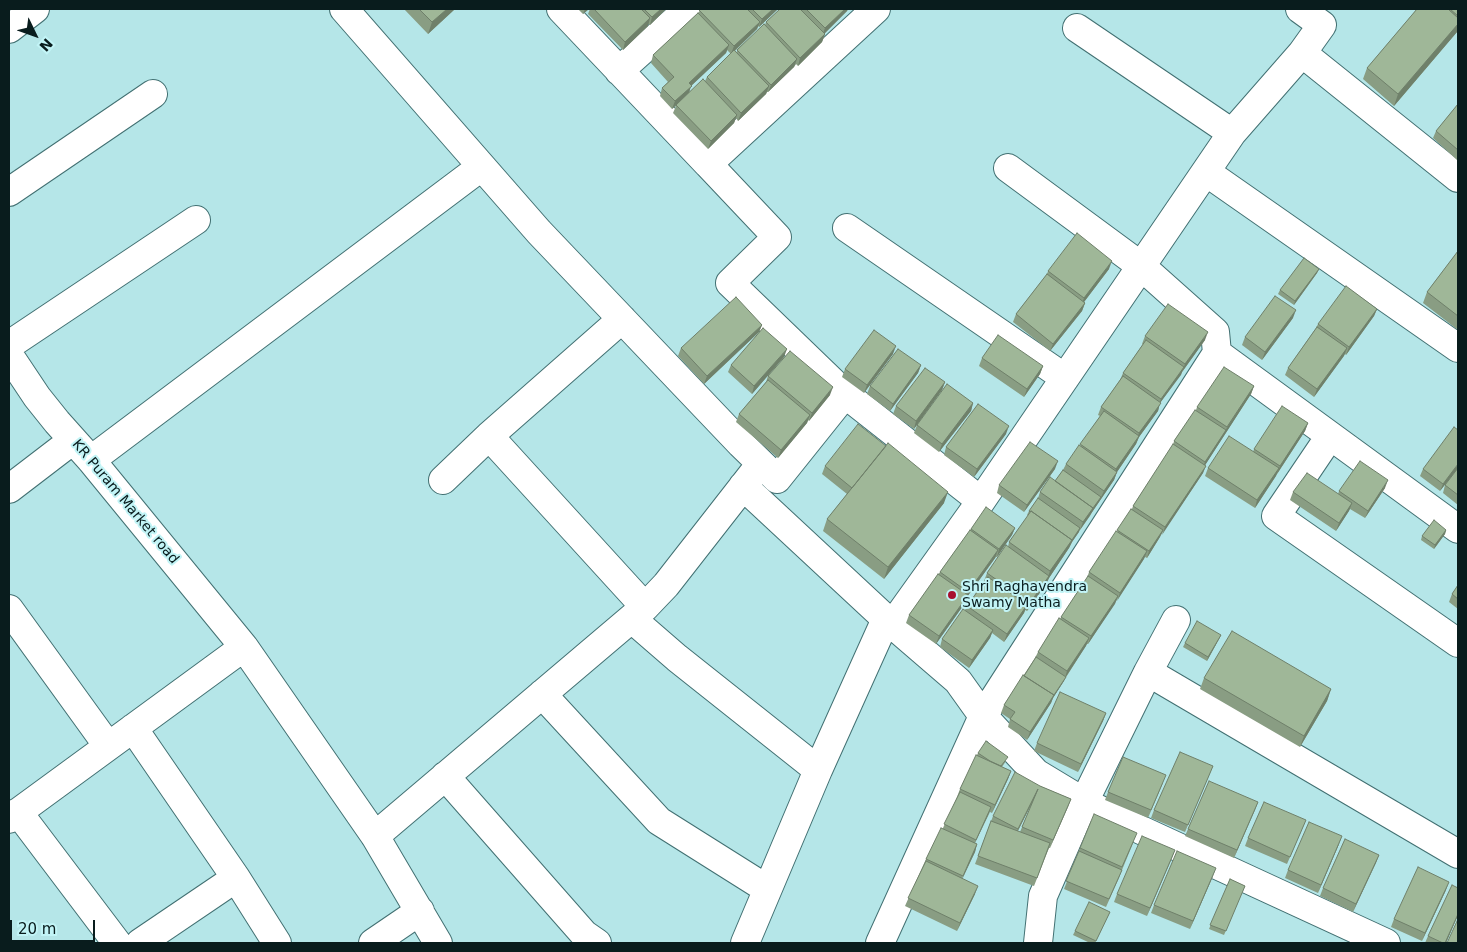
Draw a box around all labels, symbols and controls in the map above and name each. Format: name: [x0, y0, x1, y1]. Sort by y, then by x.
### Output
north arrow: [10, 10, 60, 60]
text: N: [36, 35, 56, 55]
street label: KR Puram Market road: [68, 437, 182, 567]
place label: Shri Raghavendra Swamy Matha: [962, 579, 1087, 612]
marker: Shri Raghavendra Swamy Matha: [946, 589, 958, 601]
scale bar: [12, 910, 98, 942]
text: 20 m: [18, 920, 56, 938]

